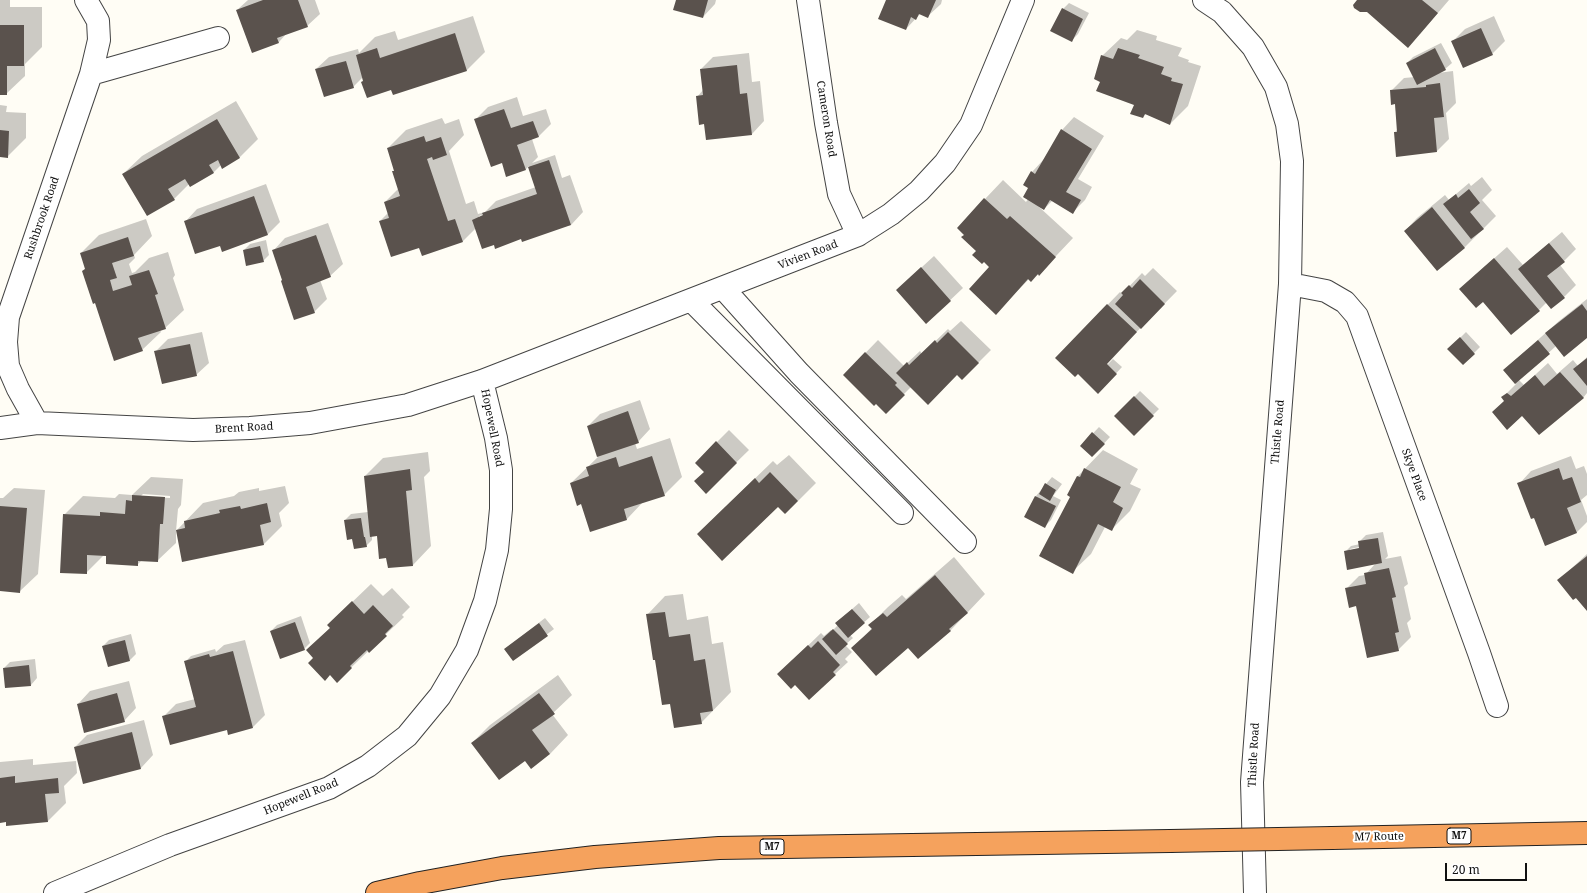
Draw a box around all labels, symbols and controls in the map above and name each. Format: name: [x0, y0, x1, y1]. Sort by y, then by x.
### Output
street label: Cameron Road: [813, 80, 839, 158]
street label: Rushbrook Road: [22, 175, 62, 261]
street label: Vivien Road: [776, 238, 840, 272]
street label: Hopewell Road: [478, 388, 506, 468]
street label: Thistle Road: [1269, 399, 1287, 465]
street label: Brent Road: [214, 420, 274, 436]
street label: Skye Place: [1398, 447, 1430, 503]
street label: Thistle Road: [1246, 722, 1262, 788]
street label: Hopewell Road: [262, 776, 340, 818]
road number: M7: [1447, 828, 1471, 844]
street label: M7 Route: [1354, 830, 1404, 844]
road number: M7: [760, 839, 784, 855]
scale bar: [1447, 855, 1529, 881]
text: 20 m: [1452, 861, 1480, 878]

